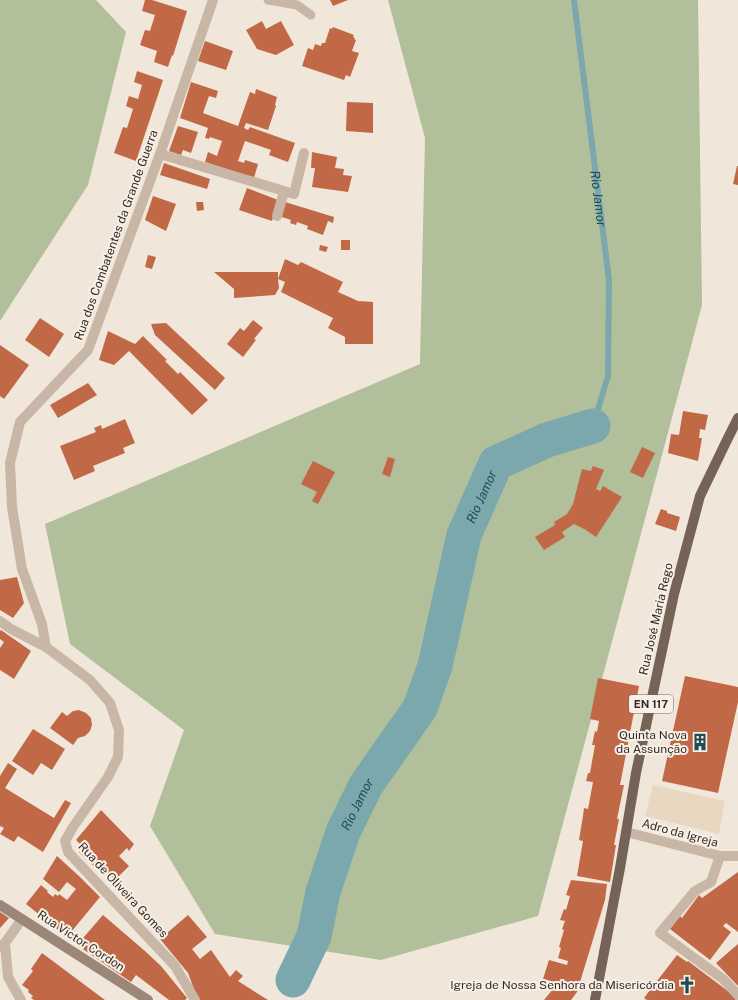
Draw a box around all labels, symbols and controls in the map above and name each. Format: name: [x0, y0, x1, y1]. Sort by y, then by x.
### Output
street label: Rua dos Combatentes da Grande Guerra: [71, 128, 161, 342]
water label: Rio Jamor: [587, 170, 609, 228]
water label: Rio Jamor: [463, 468, 500, 526]
street label: Rua José Maria Rego: [636, 561, 676, 677]
road number: EN 117: [629, 695, 673, 713]
place label: Quinta Nova da Assunção: [616, 728, 687, 756]
building icon: Quinta Nova da Assunção: [690, 732, 710, 752]
water label: Rio Jamor: [338, 775, 377, 833]
street label: Adro da Igreja: [640, 816, 720, 850]
street label: Rua de Oliveira Gomes: [75, 839, 171, 941]
street label: Rua Victor Cordon: [35, 908, 127, 974]
church icon: Igreja de Nossa Senhora da Misericórdia: [677, 975, 697, 995]
place label: Igreja de Nossa Senhora da Misericórdia: [450, 978, 674, 992]

